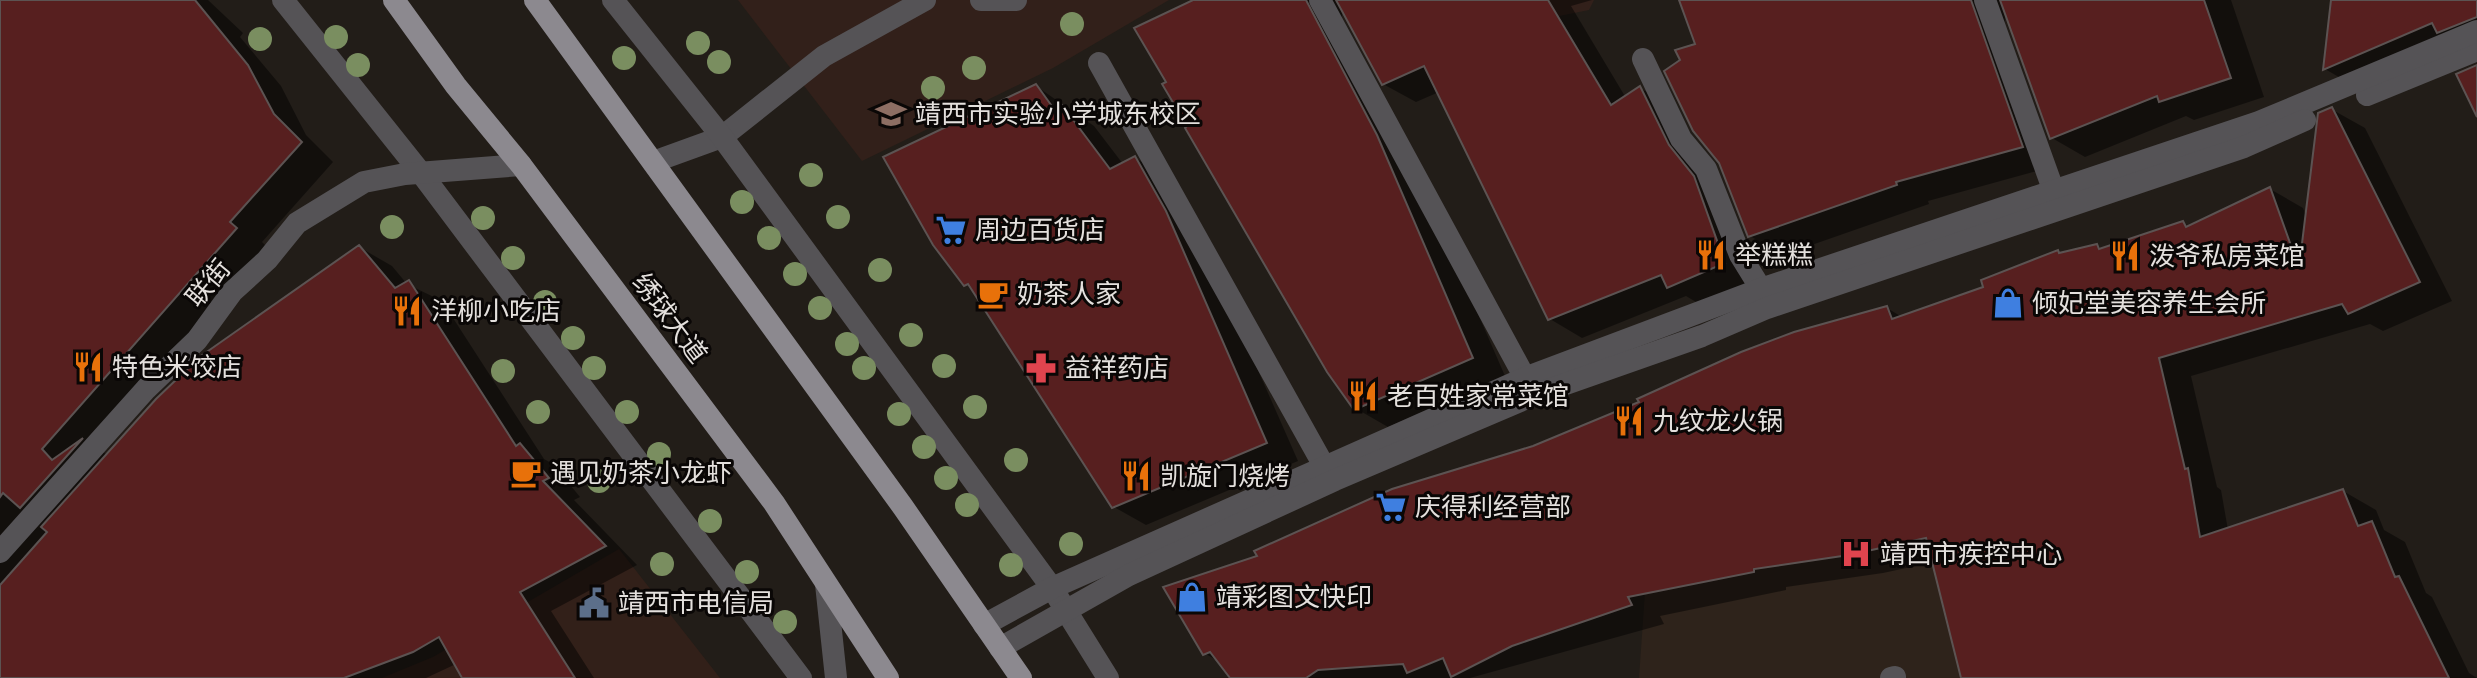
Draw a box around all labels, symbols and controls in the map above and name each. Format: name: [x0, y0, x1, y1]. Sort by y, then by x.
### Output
school or university icon: 靖西市实验小学城东校区: [874, 97, 908, 131]
place label: 靖西市实验小学城东校区: [915, 99, 1201, 130]
supermarket icon: 周边百货店: [934, 213, 968, 247]
place label: 周边百货店: [975, 215, 1105, 246]
restaurant icon: 举糕糕: [1694, 238, 1728, 272]
restaurant icon: 泼爷私房菜馆: [2108, 239, 2142, 273]
place label: 举糕糕: [1735, 240, 1813, 271]
place label: 泼爷私房菜馆: [2149, 241, 2305, 272]
street label: 联街: [180, 253, 237, 313]
street label: 绣球大道: [626, 267, 713, 369]
cafe icon: 奶茶人家: [976, 277, 1010, 311]
place label: 奶茶人家: [1017, 279, 1121, 310]
shop icon: 倾妃堂美容养生会所: [1991, 286, 2025, 320]
place label: 倾妃堂美容养生会所: [2032, 288, 2266, 319]
restaurant icon: 洋柳小吃店: [390, 294, 424, 328]
place label: 洋柳小吃店: [431, 296, 561, 327]
restaurant icon: 特色米饺店: [71, 350, 105, 384]
pharmacy icon: 益祥药店: [1024, 351, 1058, 385]
place label: 特色米饺店: [112, 352, 242, 383]
place label: 益祥药店: [1065, 353, 1169, 384]
restaurant icon: 老百姓家常菜馆: [1346, 379, 1380, 413]
place label: 老百姓家常菜馆: [1387, 381, 1569, 412]
restaurant icon: 九纹龙火锅: [1612, 404, 1646, 438]
place label: 九纹龙火锅: [1653, 406, 1783, 437]
cafe icon: 遇见奶茶小龙虾: [509, 456, 543, 490]
place label: 遇见奶茶小龙虾: [550, 458, 732, 489]
restaurant icon: 凯旋门烧烤: [1119, 459, 1153, 493]
place label: 凯旋门烧烤: [1160, 461, 1290, 492]
supermarket icon: 庆得利经营部: [1374, 490, 1408, 524]
place label: 庆得利经营部: [1415, 492, 1571, 523]
hospital icon: 靖西市疾控中心: [1839, 537, 1873, 571]
place label: 靖西市疾控中心: [1880, 539, 2062, 570]
shop icon: 靖彩图文快印: [1175, 580, 1209, 614]
place label: 靖彩图文快印: [1216, 582, 1372, 613]
public building icon: 靖西市电信局: [577, 586, 611, 620]
place label: 靖西市电信局: [618, 588, 774, 619]

